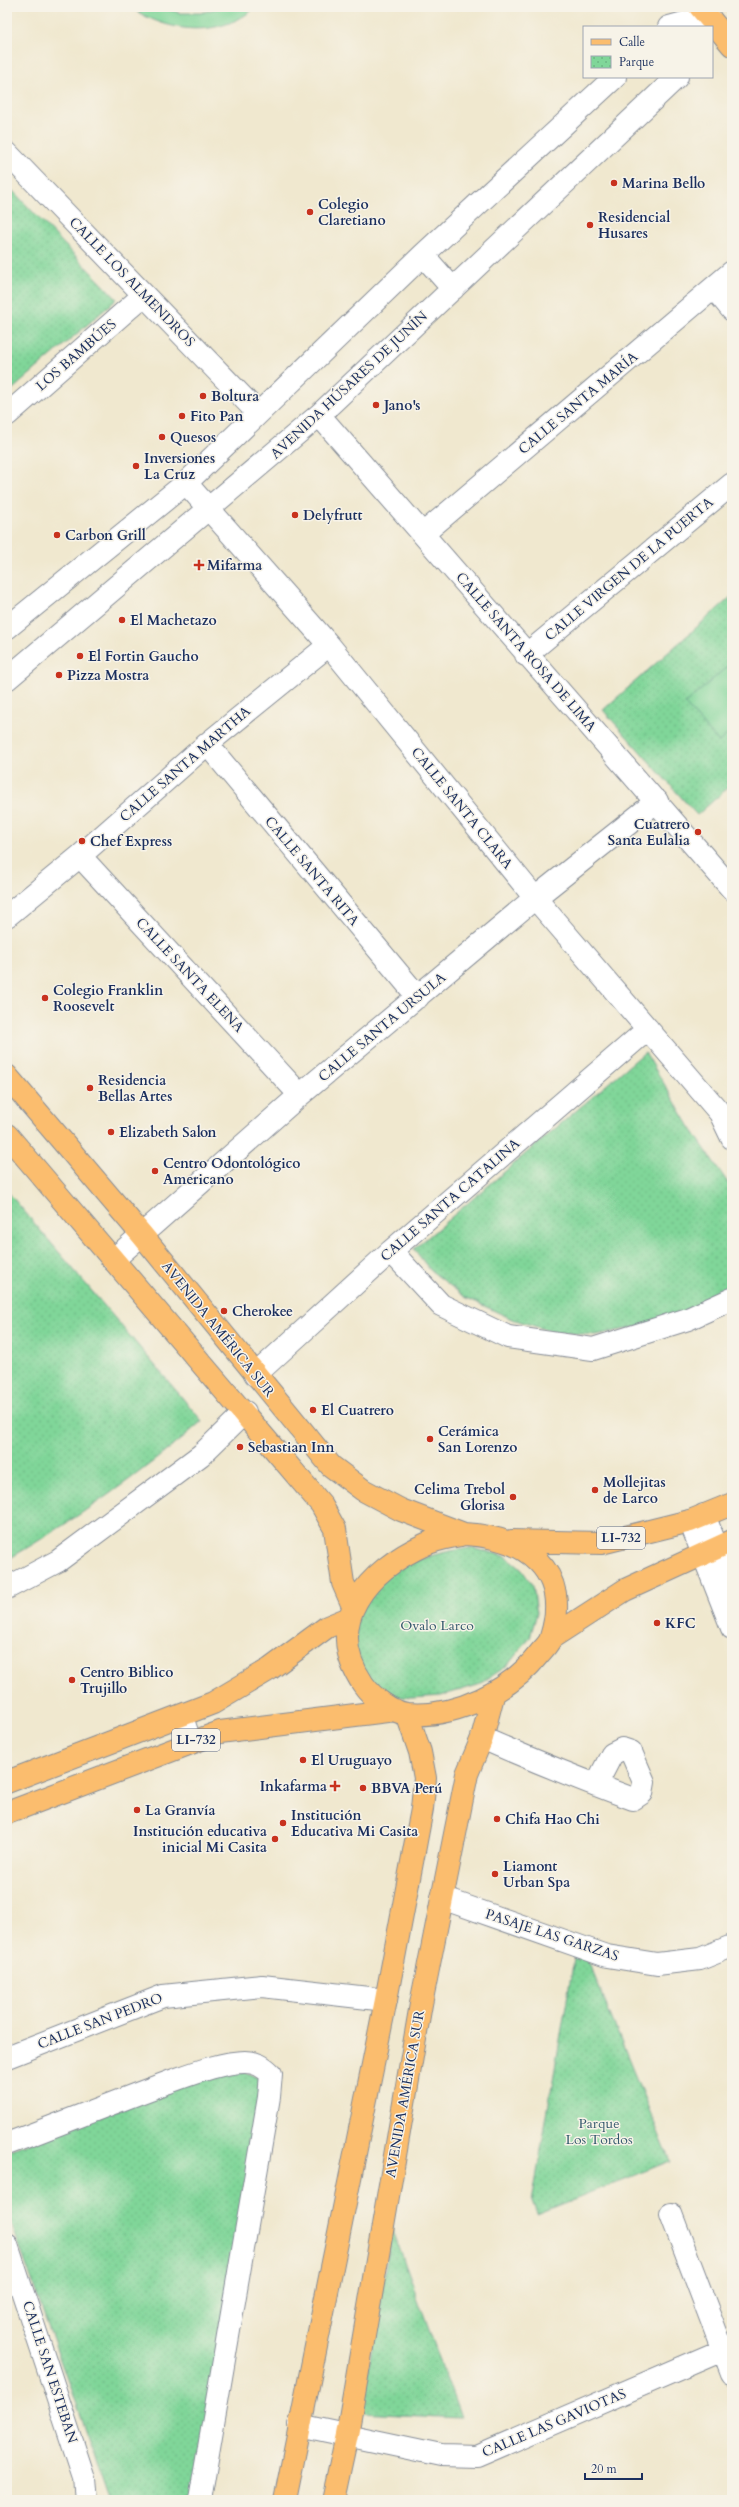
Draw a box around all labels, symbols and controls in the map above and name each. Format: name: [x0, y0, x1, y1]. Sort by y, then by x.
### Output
legend: [583, 26, 713, 78]
text: Calle: [619, 34, 645, 50]
text: Parque: [619, 54, 654, 70]
place label: Marina Bello: [622, 174, 705, 193]
marker: Marina Bello: [609, 178, 619, 188]
place label: Colegio Claretiano: [318, 195, 386, 230]
marker: Colegio Claretiano: [305, 207, 315, 217]
place label: Residencial Husares: [598, 208, 670, 243]
street label: CALLE LOS ALMENDROS: [65, 213, 199, 351]
marker: Residencial Husares: [585, 220, 595, 230]
street label: AVENIDA HÚSARES DE JUNÍN: [266, 307, 432, 463]
street label: LOS BAMBÚES: [32, 315, 120, 395]
street label: CALLE SANTA MARÍA: [514, 347, 642, 459]
place label: Boltura: [211, 387, 259, 406]
marker: Boltura: [198, 391, 208, 401]
place label: Jano's: [382, 396, 420, 415]
marker: Jano's: [371, 400, 381, 410]
place label: Fito Pan: [190, 407, 243, 426]
marker: Fito Pan: [177, 411, 187, 421]
place label: Quesos: [170, 428, 216, 447]
marker: Quesos: [157, 432, 167, 442]
place label: Inversiones La Cruz: [144, 449, 215, 484]
marker: Inversiones La Cruz: [131, 461, 141, 471]
street label: CALLE VIRGEN DE LA PUERTA: [541, 493, 717, 645]
place label: Delyfrutt: [303, 506, 363, 525]
marker: Delyfrutt: [290, 510, 300, 520]
place label: Carbon Grill: [65, 526, 146, 545]
marker: Carbon Grill: [52, 530, 62, 540]
place label: Mifarma: [207, 556, 262, 575]
marker: Mifarma: [194, 560, 204, 570]
street label: CALLE SANTA ROSA DE LIMA: [451, 568, 601, 736]
place label: El Machetazo: [130, 611, 217, 630]
marker: El Machetazo: [117, 615, 127, 625]
place label: El Fortin Gaucho: [88, 647, 199, 666]
marker: El Fortin Gaucho: [75, 651, 85, 661]
place label: Pizza Mostra: [67, 666, 149, 685]
marker: Pizza Mostra: [54, 670, 64, 680]
street label: CALLE SANTA MARTHA: [115, 702, 255, 826]
street label: CALLE SANTA CLARA: [407, 743, 517, 873]
street label: CALLE SANTA RITA: [260, 812, 364, 930]
place label: Cuatrero Santa Eulalia: [608, 815, 690, 850]
marker: Cuatrero Santa Eulalia: [693, 827, 703, 837]
place label: Chef Express: [90, 832, 172, 851]
marker: Chef Express: [77, 836, 87, 846]
street label: CALLE SANTA ELENA: [132, 913, 248, 1037]
street label: CALLE SANTA URSULA: [314, 968, 450, 1086]
place label: Colegio Franklin Roosevelt: [53, 981, 163, 1016]
marker: Colegio Franklin Roosevelt: [40, 993, 50, 1003]
place label: Residencia Bellas Artes: [98, 1071, 172, 1106]
marker: Residencia Bellas Artes: [85, 1083, 95, 1093]
place label: Elizabeth Salon: [119, 1123, 217, 1142]
marker: Elizabeth Salon: [106, 1127, 116, 1137]
street label: CALLE SANTA CATALINA: [376, 1134, 524, 1266]
place label: Centro Odontológico Americano: [163, 1154, 301, 1189]
marker: Centro Odontológico Americano: [150, 1166, 160, 1176]
street label: AVENIDA AMÉRICA SUR: [157, 1257, 279, 1401]
place label: Cherokee: [232, 1302, 293, 1321]
marker: Cherokee: [219, 1306, 229, 1316]
place label: El Cuatrero: [321, 1401, 394, 1420]
marker: El Cuatrero: [308, 1405, 318, 1415]
place label: Cerámica San Lorenzo: [438, 1422, 518, 1457]
marker: Cerámica San Lorenzo: [425, 1434, 435, 1444]
place label: Sebastian Inn: [248, 1438, 335, 1457]
marker: Sebastian Inn: [235, 1442, 245, 1452]
place label: Mollejitas de Larco: [603, 1473, 666, 1508]
place label: Celima Trebol Glorisa: [414, 1480, 505, 1515]
marker: Mollejitas de Larco: [590, 1485, 600, 1495]
marker: Celima Trebol Glorisa: [508, 1492, 518, 1502]
road number: LI-732: [597, 1527, 645, 1549]
place label: KFC: [665, 1614, 696, 1633]
park label: Ovalo Larco: [400, 1616, 474, 1635]
marker: KFC: [652, 1618, 662, 1628]
place label: Centro Biblico Trujillo: [80, 1663, 173, 1698]
marker: Centro Biblico Trujillo: [67, 1675, 77, 1685]
road number: LI-732: [172, 1729, 220, 1751]
place label: El Uruguayo: [311, 1751, 392, 1770]
marker: El Uruguayo: [298, 1755, 308, 1765]
place label: Inkafarma: [260, 1777, 327, 1796]
place label: BBVA Perú: [371, 1779, 442, 1798]
marker: Inkafarma: [330, 1781, 340, 1791]
marker: BBVA Perú: [358, 1783, 368, 1793]
place label: La Granvía: [145, 1801, 216, 1820]
marker: La Granvía: [132, 1805, 142, 1815]
place label: Institución Educativa Mi Casita: [291, 1806, 418, 1841]
place label: Chifa Hao Chi: [505, 1810, 600, 1829]
marker: Chifa Hao Chi: [492, 1814, 502, 1824]
marker: Institución Educativa Mi Casita: [278, 1818, 288, 1828]
place label: Institución educativa inicial Mi Casita: [133, 1822, 267, 1857]
marker: Institución educativa inicial Mi Casita: [270, 1834, 280, 1844]
place label: Liamont Urban Spa: [503, 1857, 570, 1892]
marker: Liamont Urban Spa: [490, 1869, 500, 1879]
street label: PASAJE LAS GARZAS: [483, 1904, 621, 1966]
street label: CALLE SAN PEDRO: [35, 1988, 165, 2054]
street label: AVENIDA AMÉRICA SUR: [381, 2009, 429, 2179]
park label: Parque Los Tordos: [565, 2114, 633, 2149]
street label: CALLE SAN ESTEBAN: [18, 2298, 82, 2446]
street label: CALLE LAS GAVIOTAS: [479, 2384, 629, 2462]
scale bar: [585, 2455, 642, 2481]
text: 20 m: [591, 2461, 618, 2477]

